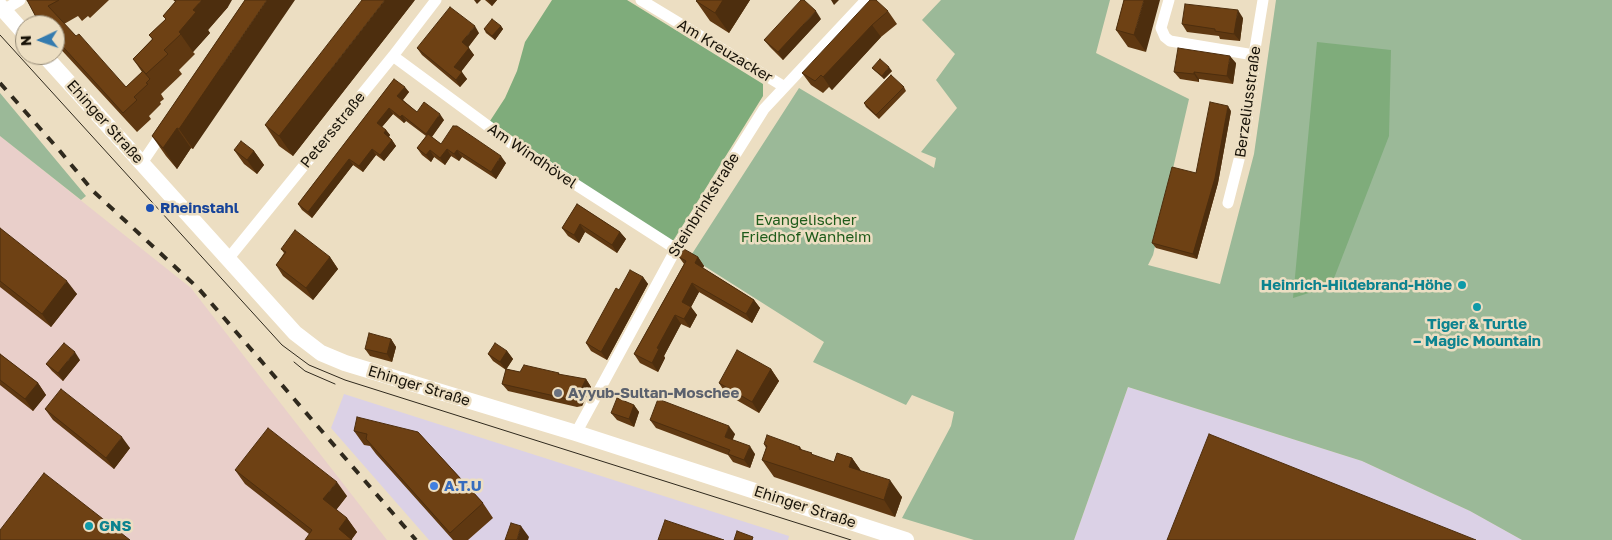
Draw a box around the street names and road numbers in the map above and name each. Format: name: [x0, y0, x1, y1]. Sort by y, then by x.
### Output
street label: Am Kreuzacker: [674, 15, 776, 87]
street label: Berzeliusstraße: [1231, 45, 1265, 159]
street label: Ehinger Straße: [63, 77, 147, 167]
street label: Petersstraße: [297, 88, 369, 172]
street label: Am Windhövel: [484, 120, 580, 192]
street label: Steinbrinkstraße: [665, 150, 743, 260]
street label: Ehinger Straße: [366, 362, 472, 410]
street label: Ehinger Straße: [752, 482, 858, 532]

